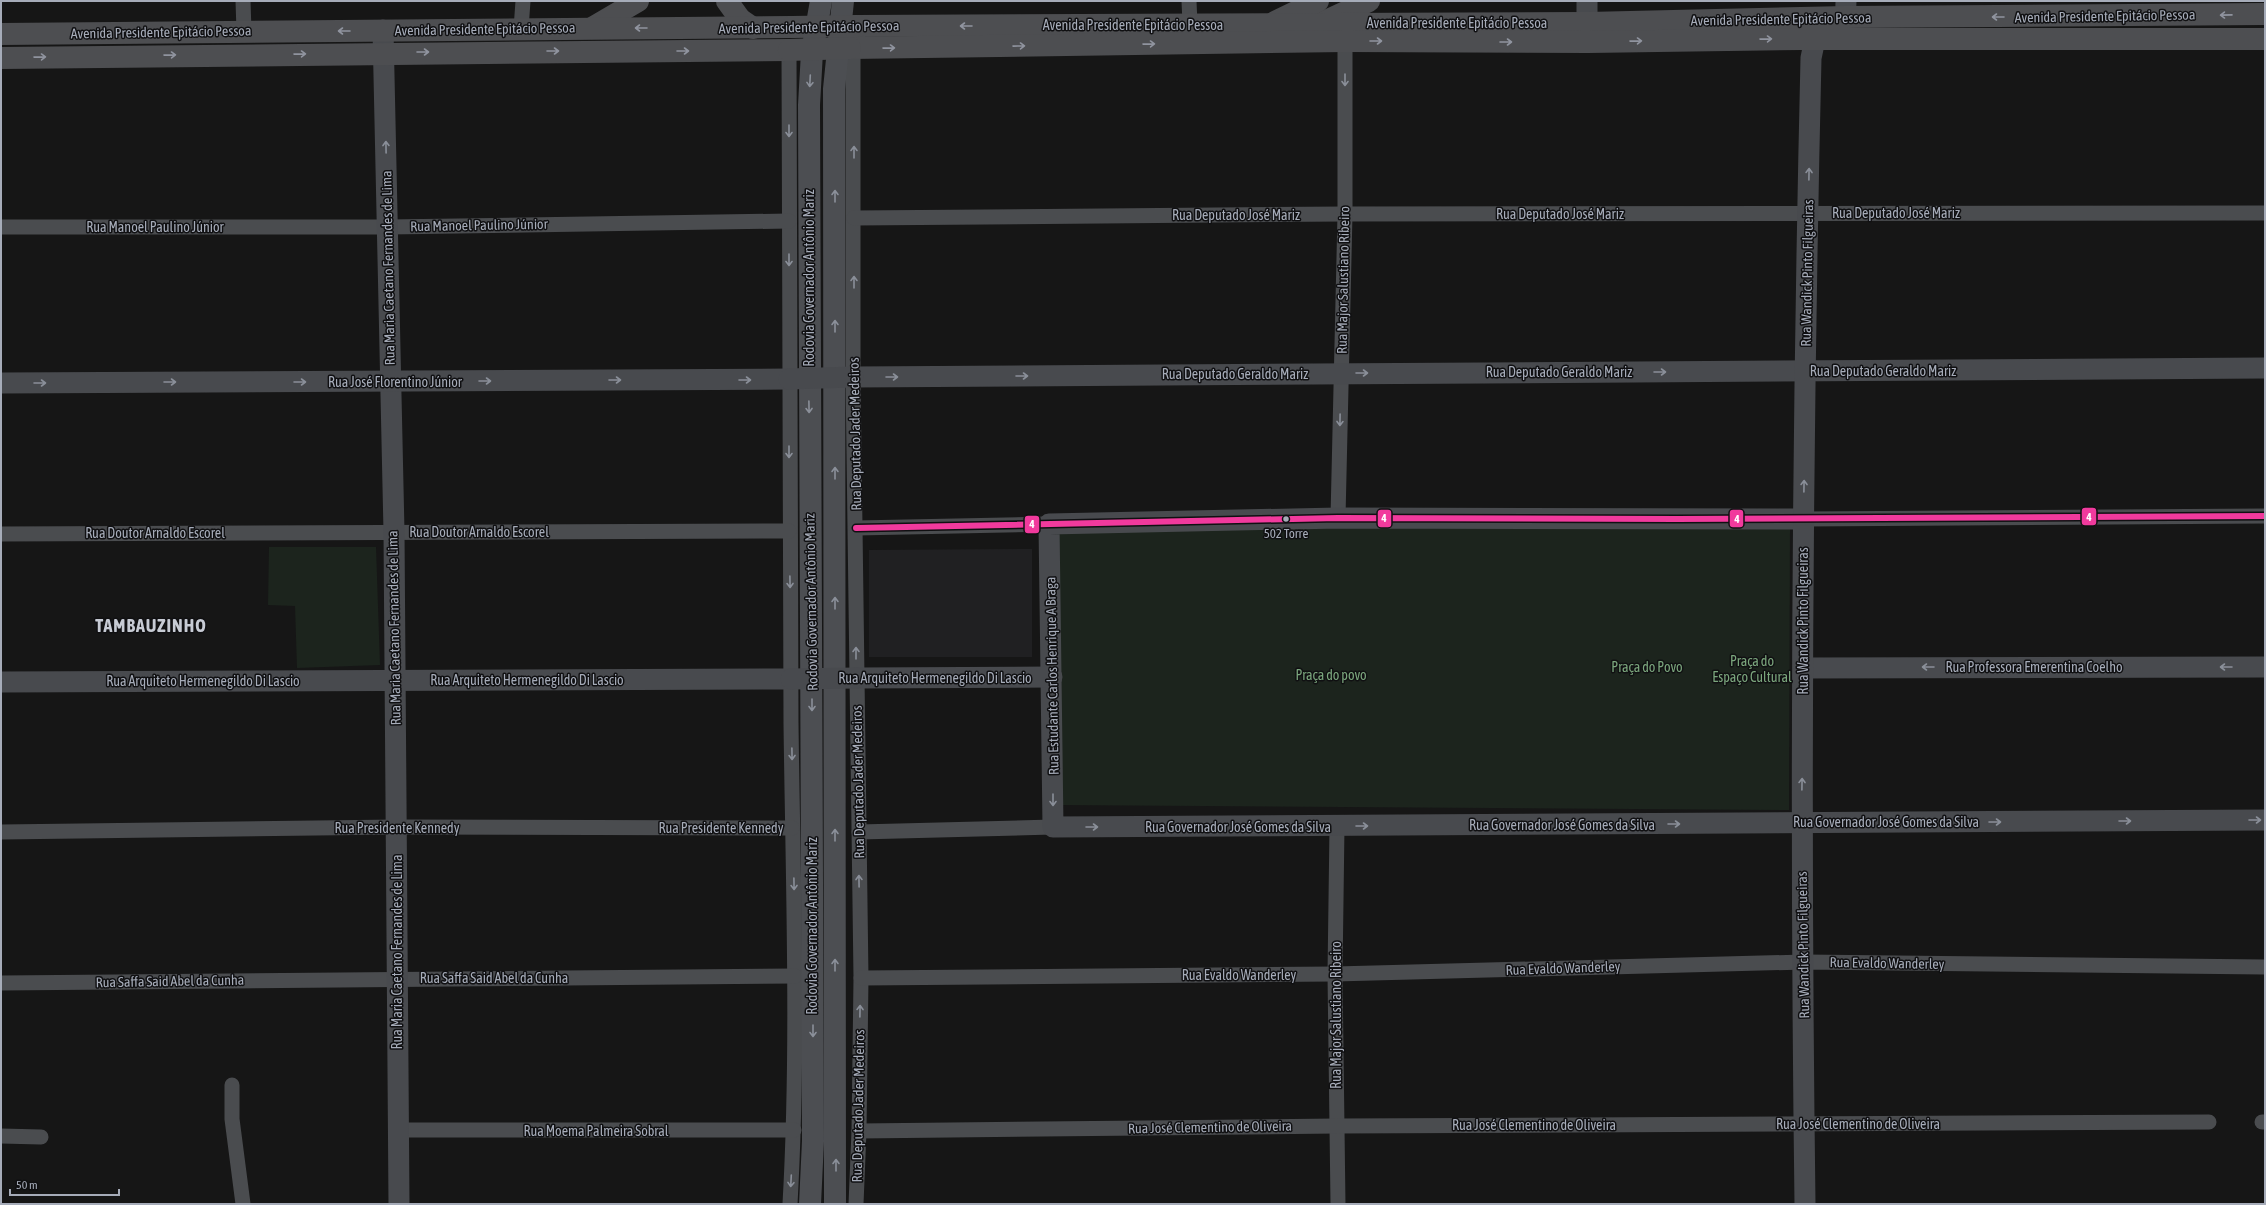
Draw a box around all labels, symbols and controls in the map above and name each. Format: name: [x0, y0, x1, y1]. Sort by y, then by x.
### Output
street label: Avenida Presidente Epitácio Pessoa: [2015, 6, 2195, 26]
street label: Avenida Presidente Epitácio Pessoa: [1691, 9, 1871, 29]
one-way arrow: [2220, 11, 2233, 19]
one-way arrow: [1992, 13, 2005, 21]
street label: Avenida Presidente Epitácio Pessoa: [1367, 15, 1547, 31]
street label: Avenida Presidente Epitácio Pessoa: [719, 17, 899, 37]
street label: Avenida Presidente Epitácio Pessoa: [1043, 17, 1223, 33]
street label: Avenida Presidente Epitácio Pessoa: [395, 19, 575, 39]
street label: Avenida Presidente Epitácio Pessoa: [71, 22, 251, 42]
one-way arrow: [960, 22, 973, 30]
one-way arrow: [635, 24, 648, 32]
one-way arrow: [338, 27, 351, 34]
one-way arrow: [1759, 35, 1772, 43]
one-way arrow: [1369, 37, 1382, 45]
one-way arrow: [1629, 37, 1642, 45]
one-way arrow: [1499, 38, 1512, 46]
one-way arrow: [1142, 40, 1155, 48]
one-way arrow: [1012, 42, 1025, 50]
one-way arrow: [882, 44, 895, 52]
one-way arrow: [676, 47, 689, 54]
one-way arrow: [546, 48, 559, 55]
one-way arrow: [416, 49, 429, 56]
one-way arrow: [293, 50, 306, 58]
one-way arrow: [163, 52, 176, 59]
one-way arrow: [33, 53, 46, 61]
one-way arrow: [1341, 73, 1349, 86]
one-way arrow: [807, 74, 814, 87]
one-way arrow: [785, 124, 793, 137]
one-way arrow: [382, 141, 390, 154]
one-way arrow: [850, 146, 858, 159]
one-way arrow: [1805, 168, 1812, 181]
street label: Rua Maria Caetano Fernandes de Lima: [378, 170, 398, 366]
street label: Rodovia Governador Antônio Mariz: [801, 189, 817, 367]
one-way arrow: [831, 190, 839, 203]
street label: Rua Wandick Pinto Filgueiras: [1798, 199, 1816, 347]
street label: Rua Deputado José Mariz: [1832, 205, 1960, 221]
street label: Rua Major Salustiano Ribeiro: [1334, 206, 1352, 354]
street label: Rua Deputado José Mariz: [1496, 206, 1624, 222]
street label: Rua Deputado José Mariz: [1172, 207, 1300, 223]
street label: Rua Manoel Paulino Júnior: [410, 216, 549, 234]
street label: Rua Manoel Paulino Júnior: [86, 219, 225, 235]
one-way arrow: [785, 253, 793, 266]
one-way arrow: [850, 276, 858, 289]
one-way arrow: [832, 320, 839, 333]
street label: Rua Deputado Jader Medeiros: [846, 357, 864, 511]
street label: Rua Deputado Geraldo Mariz: [1810, 363, 1956, 379]
street label: Rua Deputado Geraldo Mariz: [1486, 364, 1632, 380]
street label: Rua Deputado Geraldo Mariz: [1162, 366, 1308, 382]
one-way arrow: [1653, 368, 1666, 376]
one-way arrow: [1355, 369, 1368, 377]
one-way arrow: [1015, 372, 1028, 380]
one-way arrow: [885, 373, 898, 381]
street label: Rua José Florentino Júnior: [328, 374, 463, 390]
one-way arrow: [608, 376, 621, 384]
one-way arrow: [738, 376, 751, 384]
one-way arrow: [478, 377, 491, 385]
one-way arrow: [163, 378, 176, 386]
one-way arrow: [293, 378, 306, 386]
one-way arrow: [33, 379, 46, 387]
one-way arrow: [805, 400, 813, 413]
one-way arrow: [1336, 413, 1344, 426]
one-way arrow: [785, 445, 793, 458]
one-way arrow: [831, 467, 839, 480]
one-way arrow: [1800, 480, 1808, 493]
line badge: 4: [2081, 507, 2097, 526]
line badge: 4: [1377, 509, 1392, 528]
line badge: 4: [1729, 509, 1744, 528]
text: 4: [2085, 511, 2092, 523]
text: 4: [1380, 512, 1387, 524]
street label: Rodovia Governador Antônio Mariz: [801, 513, 821, 691]
text: 4: [1733, 513, 1740, 525]
marker: 502 Torre: [1281, 514, 1291, 524]
line badge: 4: [1024, 515, 1040, 534]
text: 4: [1028, 518, 1035, 530]
street label: Rua Doutor Arnaldo Escorel: [409, 524, 549, 540]
street label: Rua Doutor Arnaldo Escorel: [85, 525, 225, 541]
place label: 502 Torre: [1264, 526, 1308, 541]
street label: Rua Maria Caetano Fernandes de Lima: [384, 530, 404, 726]
street label: Rua Wandick Pinto Filgueiras: [1795, 547, 1811, 695]
one-way arrow: [786, 575, 794, 588]
street label: Rua Estudante Carlos Henrique A Braga: [1042, 577, 1062, 775]
one-way arrow: [831, 597, 839, 610]
district label: TAMBAUZINHO: [95, 615, 207, 636]
one-way arrow: [852, 647, 860, 660]
park label: Praça do Espaço Cultural: [1712, 653, 1792, 685]
park label: Praça do Povo: [1611, 659, 1683, 675]
street label: Rua Professora Emerentina Coelho: [1945, 659, 2123, 675]
one-way arrow: [1922, 663, 1935, 671]
one-way arrow: [2220, 663, 2233, 671]
park label: Praça do povo: [1295, 667, 1367, 683]
street label: Rua Arquiteto Hermenegildo Di Lascio: [838, 670, 1032, 686]
street label: Rua Arquiteto Hermenegildo Di Lascio: [430, 672, 624, 688]
street label: Rua Arquiteto Hermenegildo Di Lascio: [106, 673, 300, 689]
one-way arrow: [808, 698, 816, 711]
street label: Rua Deputado Jader Medeiros: [849, 705, 867, 859]
one-way arrow: [788, 747, 796, 760]
one-way arrow: [1798, 778, 1806, 791]
one-way arrow: [1049, 793, 1057, 806]
street label: Rua Governador José Gomes da Silva: [1793, 814, 1979, 830]
one-way arrow: [2248, 816, 2261, 824]
street label: Rua Governador José Gomes da Silva: [1469, 817, 1655, 833]
one-way arrow: [2118, 817, 2131, 825]
one-way arrow: [1988, 818, 2001, 826]
street label: Rua Governador José Gomes da Silva: [1145, 819, 1331, 835]
street label: Rua Presidente Kennedy: [335, 820, 460, 836]
street label: Rua Presidente Kennedy: [659, 820, 784, 836]
one-way arrow: [1667, 820, 1680, 828]
one-way arrow: [1355, 822, 1368, 830]
one-way arrow: [1085, 823, 1098, 831]
one-way arrow: [831, 829, 839, 842]
street label: Rodovia Governador Antônio Mariz: [804, 837, 820, 1015]
street label: Rua Maria Caetano Fernandes de Lima: [389, 855, 405, 1049]
street label: Rua Wandick Pinto Filgueiras: [1794, 871, 1812, 1019]
one-way arrow: [855, 875, 863, 888]
one-way arrow: [790, 877, 797, 890]
street label: Rua Major Salustiano Ribeiro: [1328, 941, 1344, 1089]
street label: Rua Evaldo Wanderley: [1830, 954, 1945, 972]
street label: Rua Evaldo Wanderley: [1505, 958, 1621, 978]
one-way arrow: [831, 959, 839, 972]
street label: Rua Evaldo Wanderley: [1182, 967, 1297, 983]
street label: Rua Saffa Said Abel da Cunha: [420, 970, 568, 986]
street label: Rua Saffa Said Abel da Cunha: [96, 972, 244, 990]
one-way arrow: [856, 1005, 864, 1018]
one-way arrow: [809, 1024, 817, 1037]
street label: Rua Deputado Jader Medeiros: [849, 1029, 867, 1183]
street label: Rua José Clementino de Oliveira: [1776, 1116, 1940, 1132]
street label: Rua José Clementino de Oliveira: [1452, 1117, 1616, 1133]
street label: Rua José Clementino de Oliveira: [1128, 1118, 1292, 1136]
street label: Rua Moema Palmeira Sobral: [524, 1123, 669, 1139]
one-way arrow: [832, 1159, 840, 1172]
scale bar: [10, 1171, 119, 1197]
one-way arrow: [788, 1174, 795, 1187]
text: 50 m: [16, 1178, 38, 1192]

